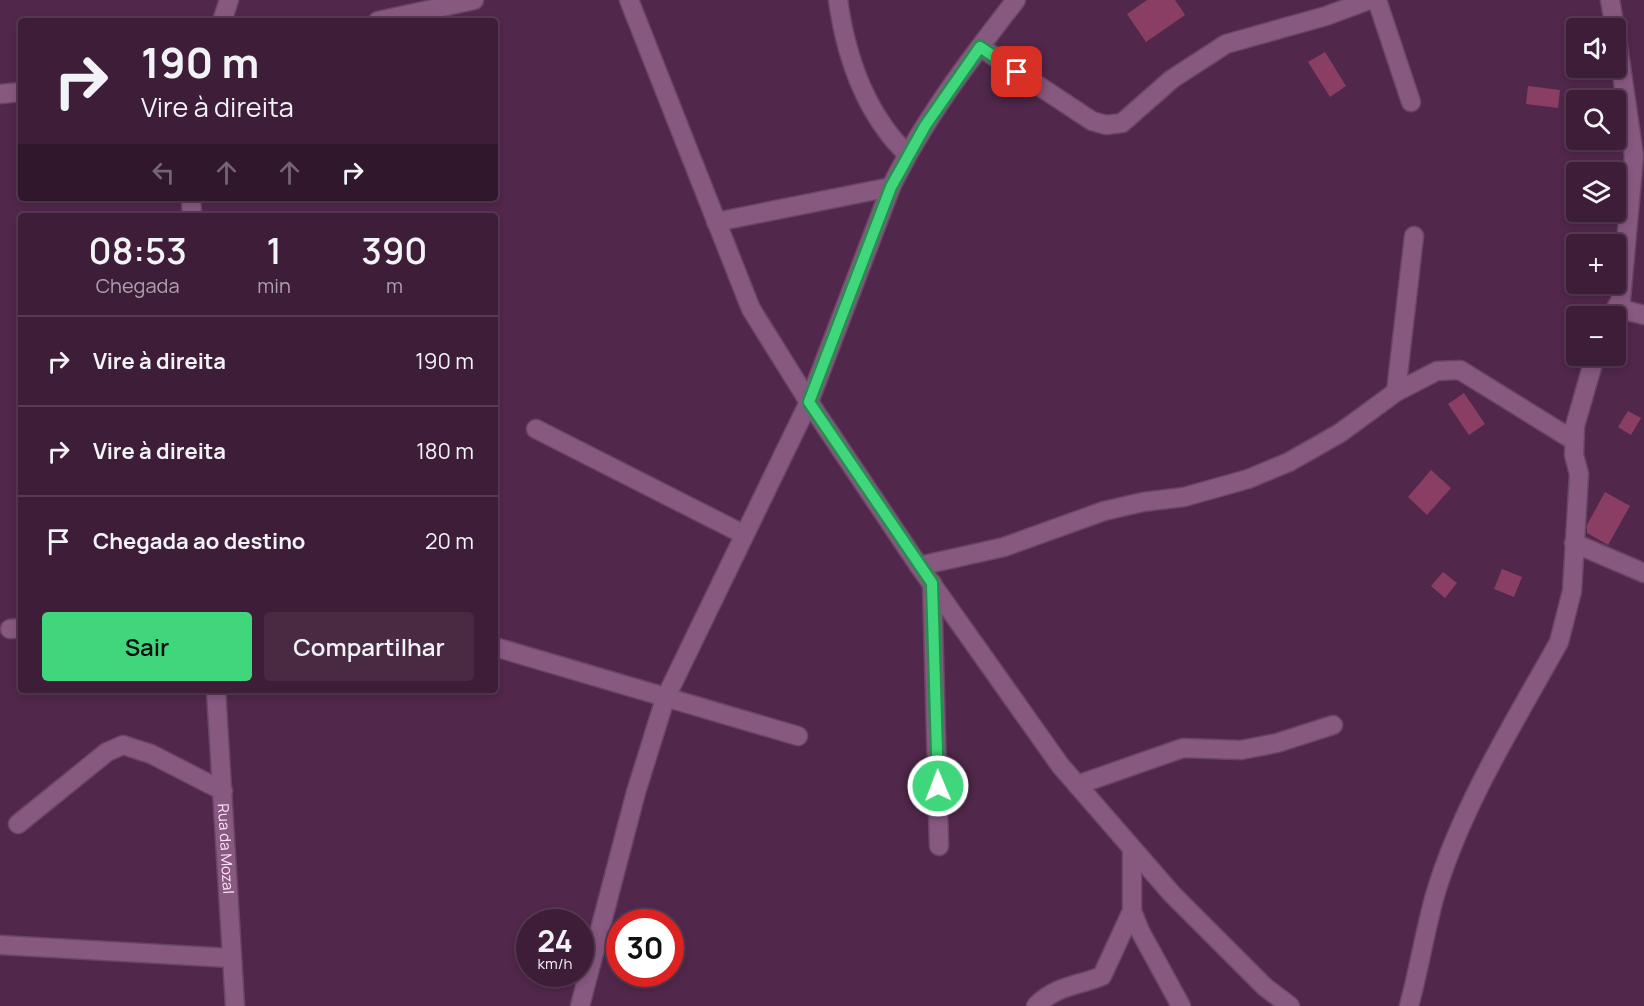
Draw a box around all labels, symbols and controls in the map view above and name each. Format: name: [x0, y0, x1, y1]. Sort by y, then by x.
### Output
map controls: [1566, 18, 1626, 366]
button: sound: [1566, 18, 1626, 78]
text: 190 m: [141, 33, 259, 91]
icon: right: [42, 42, 120, 120]
pin: [991, 46, 1042, 97]
icon: arrive: [1000, 55, 1033, 88]
text: Vire à direita: [141, 88, 294, 125]
button: search: [1566, 90, 1626, 150]
icon: left: [147, 156, 180, 189]
icon: ahead: [210, 156, 243, 189]
icon: ahead: [273, 156, 306, 189]
icon: right: [336, 156, 369, 189]
button: layers: [1566, 162, 1626, 222]
text: 08:53: [89, 226, 187, 275]
text: 1: [266, 226, 282, 275]
text: 390: [361, 226, 427, 275]
button: +: [1566, 234, 1626, 294]
text: Chegada: [96, 272, 180, 299]
text: min: [257, 272, 291, 299]
text: m: [386, 272, 403, 299]
button: −: [1566, 306, 1626, 366]
icon: right: [42, 345, 75, 378]
text: Vire à direita: [93, 346, 226, 376]
text: 190 m: [415, 346, 474, 376]
icon: right: [42, 435, 75, 468]
text: Vire à direita: [93, 436, 226, 466]
text: 180 m: [416, 436, 474, 466]
icon: arrive: [42, 525, 75, 558]
text: Chegada ao destino: [93, 526, 305, 556]
text: 20 m: [425, 526, 474, 556]
button: Sair: [42, 612, 252, 681]
button: Compartilhar: [264, 612, 474, 681]
position arrow: [906, 754, 970, 818]
street label: Rua da Mozal: [213, 803, 239, 894]
speed limit sign: 30: [606, 909, 684, 987]
text: 24: [537, 920, 573, 961]
text: km/h: [538, 953, 572, 974]

